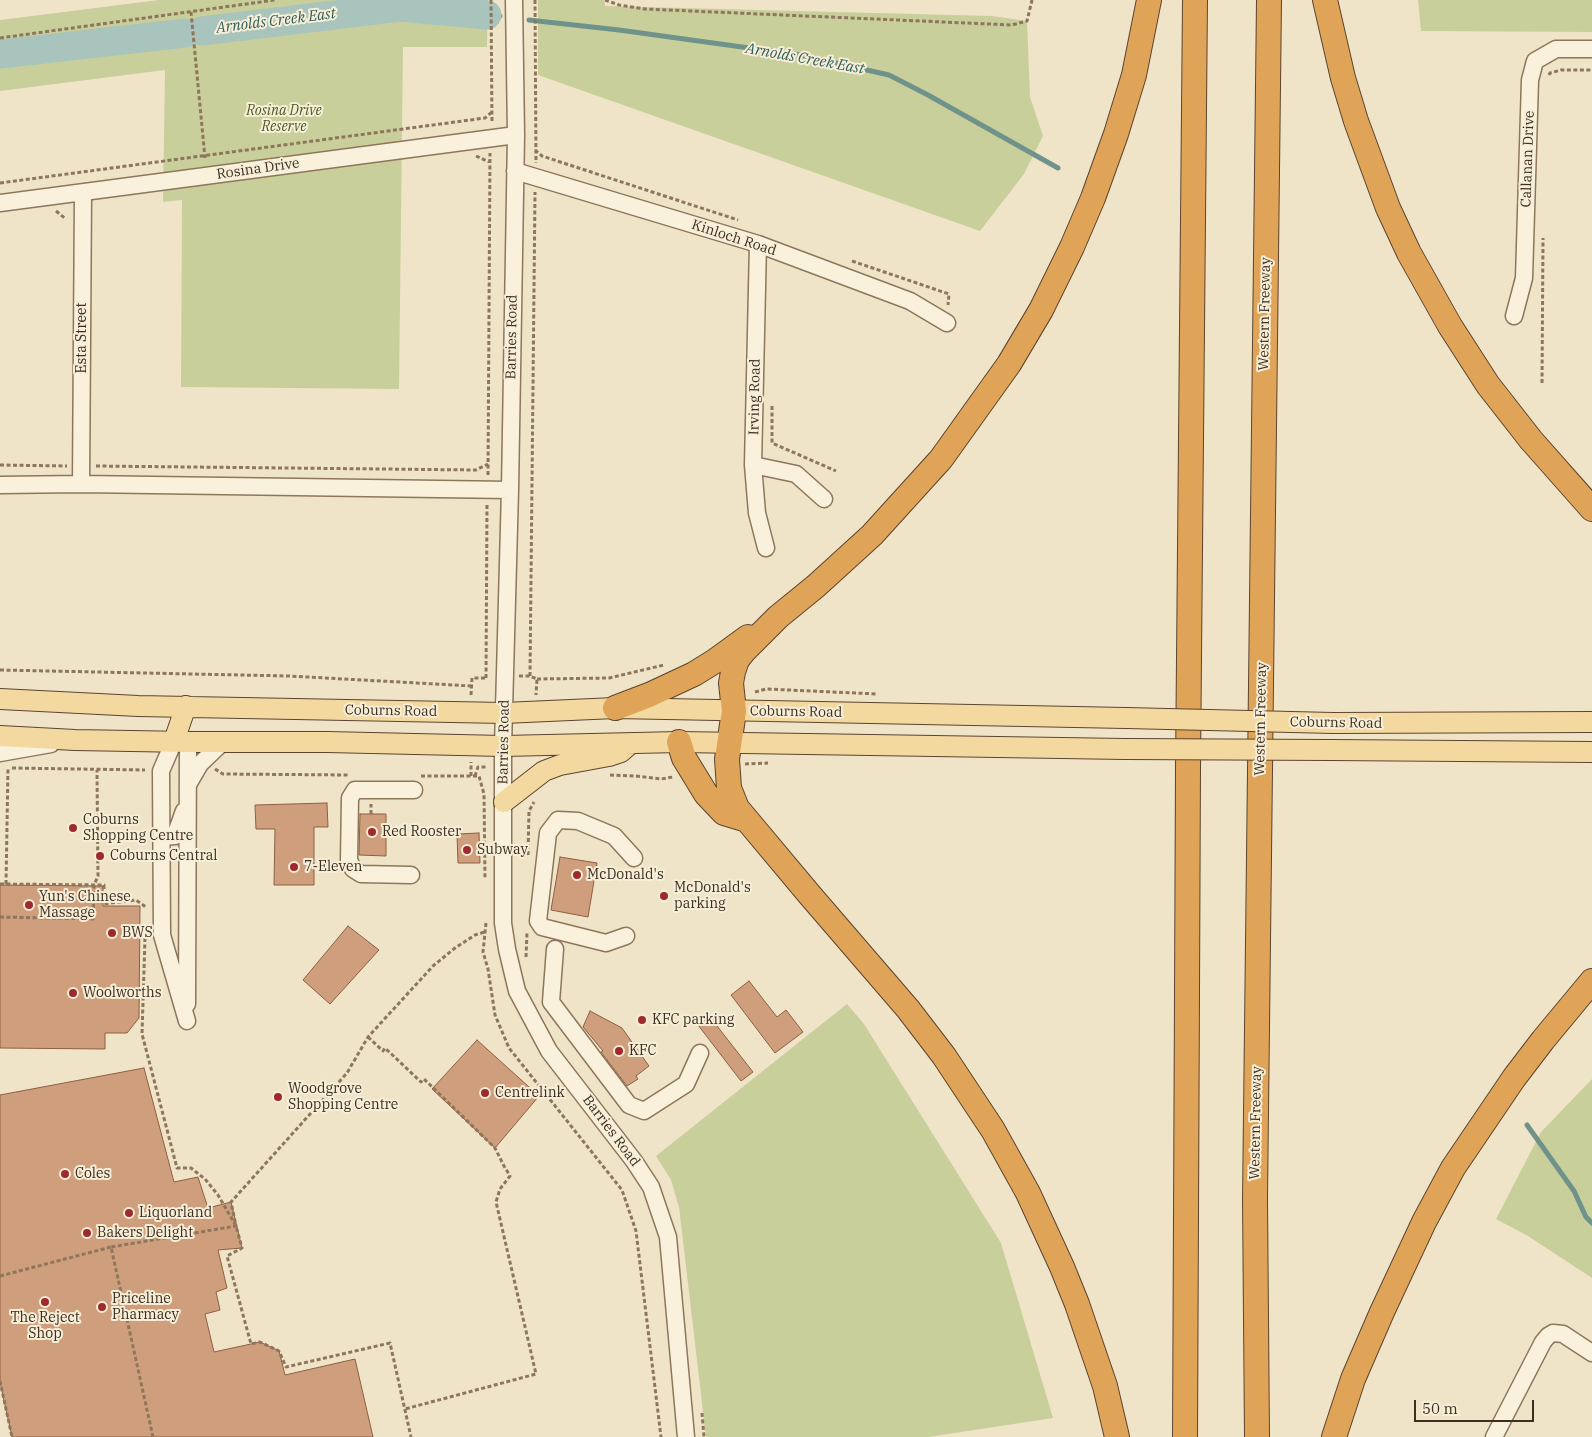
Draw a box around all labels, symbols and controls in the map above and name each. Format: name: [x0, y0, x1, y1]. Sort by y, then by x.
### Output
water label: Arnolds Creek East: [215, 5, 337, 37]
water label: Arnolds Creek East: [744, 40, 866, 78]
park label: Rosina Drive Reserve: [246, 103, 322, 136]
street label: Callanan Drive: [1518, 110, 1538, 208]
street label: Rosina Drive: [215, 155, 301, 183]
street label: Kinloch Road: [690, 216, 778, 260]
street label: Western Freeway: [1256, 257, 1274, 371]
street label: Barries Road: [503, 294, 521, 380]
street label: Esta Street: [74, 303, 90, 373]
street label: Irving Road: [746, 359, 764, 435]
street label: Western Freeway: [1252, 662, 1270, 776]
street label: Barries Road: [495, 699, 513, 785]
street label: Coburns Road: [345, 702, 437, 720]
street label: Coburns Road: [750, 703, 842, 721]
street label: Coburns Road: [1290, 714, 1382, 732]
place label: Coburns Shopping Centre: [83, 812, 193, 844]
marker: Coburns Shopping Centre: [67, 822, 79, 834]
place label: Red Rooster: [382, 824, 461, 840]
marker: Red Rooster: [366, 826, 378, 838]
place label: Subway: [477, 842, 528, 858]
marker: Subway: [461, 844, 473, 856]
place label: Coburns Central: [110, 848, 217, 864]
marker: Coburns Central: [94, 850, 106, 862]
place label: 7-Eleven: [304, 859, 362, 875]
marker: 7-Eleven: [288, 861, 300, 873]
place label: McDonald's: [587, 867, 664, 883]
marker: McDonald's: [571, 869, 583, 881]
place label: McDonald's parking: [674, 880, 751, 912]
place label: Yun's Chinese Massage: [39, 889, 131, 922]
marker: McDonald's parking: [658, 890, 670, 902]
marker: Yun's Chinese Massage: [23, 899, 35, 911]
place label: BWS: [122, 925, 153, 941]
marker: BWS: [106, 927, 118, 939]
place label: Woolworths: [83, 985, 162, 1001]
marker: Woolworths: [67, 987, 79, 999]
place label: KFC parking: [652, 1012, 734, 1028]
marker: KFC parking: [636, 1014, 648, 1026]
place label: KFC: [629, 1043, 657, 1059]
marker: KFC: [613, 1045, 625, 1057]
street label: Western Freeway: [1247, 1066, 1265, 1180]
place label: Woodgrove Shopping Centre: [288, 1081, 398, 1114]
place label: Centrelink: [495, 1085, 565, 1101]
marker: Centrelink: [479, 1087, 491, 1099]
marker: Woodgrove Shopping Centre: [272, 1091, 284, 1103]
street label: Barries Road: [579, 1092, 643, 1170]
place label: Coles: [75, 1166, 110, 1182]
marker: Coles: [59, 1168, 71, 1180]
place label: Liquorland: [139, 1205, 212, 1221]
marker: Liquorland: [123, 1207, 135, 1219]
place label: Bakers Delight: [97, 1225, 193, 1241]
marker: Bakers Delight: [81, 1227, 93, 1239]
place label: Priceline Pharmacy: [112, 1291, 179, 1324]
marker: The Reject Shop: [39, 1296, 51, 1308]
marker: Priceline Pharmacy: [96, 1301, 108, 1313]
place label: The Reject Shop: [10, 1310, 80, 1342]
scale bar: [1417, 1390, 1537, 1422]
text: 50 m: [1422, 1399, 1458, 1418]

